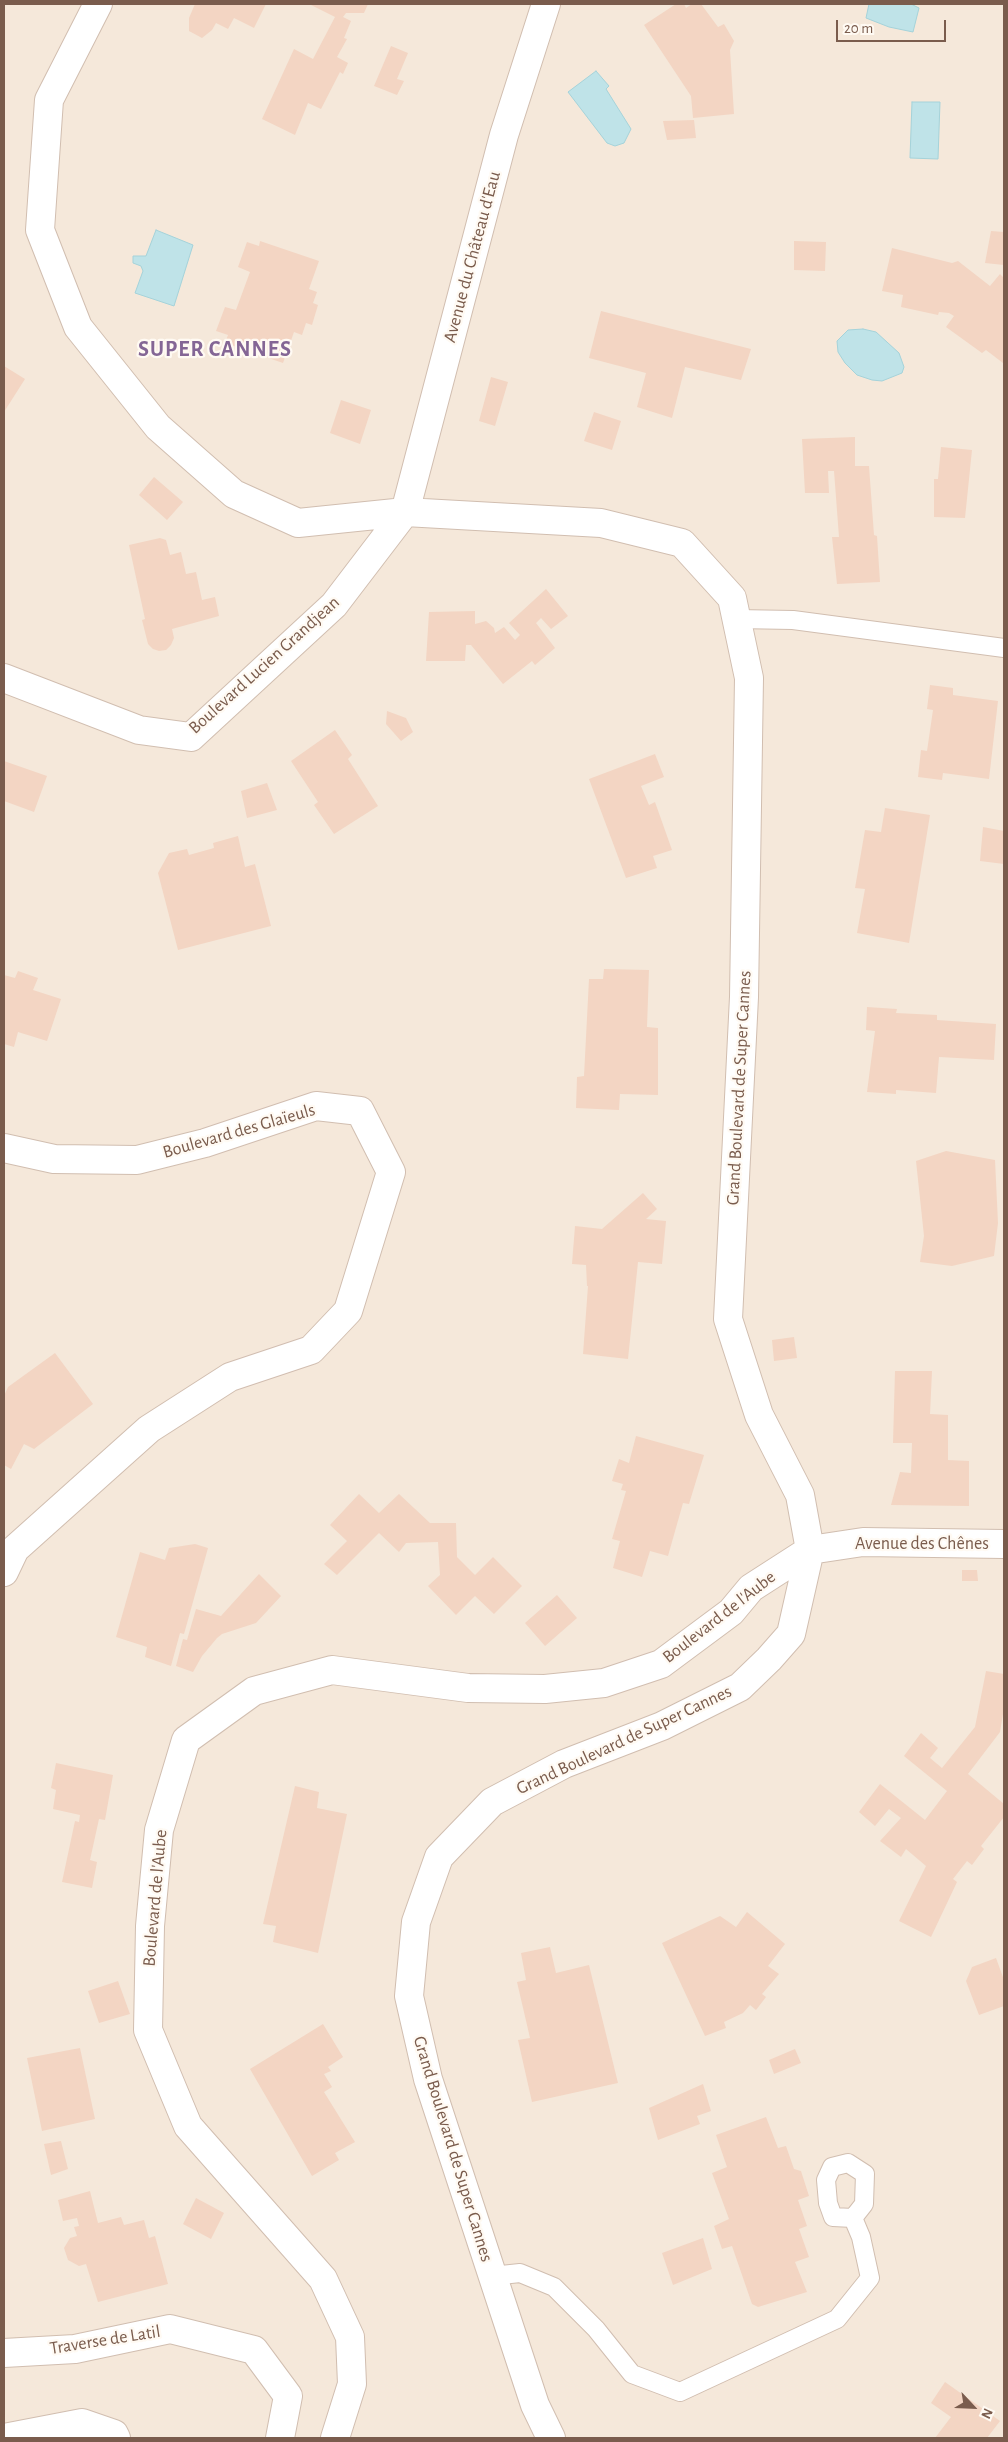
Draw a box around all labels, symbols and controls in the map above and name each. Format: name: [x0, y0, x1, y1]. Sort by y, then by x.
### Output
scale bar: [838, 10, 948, 42]
text: 20 m: [844, 21, 873, 36]
street label: Avenue du Château d'Eau: [439, 169, 505, 345]
district label: SUPER CANNES: [137, 336, 293, 362]
street label: Boulevard Lucien Grandjean: [184, 592, 344, 738]
street label: Grand Boulevard de Super Cannes: [722, 970, 756, 1206]
street label: Boulevard des Glaïeuls: [160, 1099, 318, 1163]
street label: Avenue des Chênes: [855, 1533, 989, 1555]
street label: Boulevard de l'Aube: [658, 1566, 780, 1668]
street label: Grand Boulevard de Super Cannes: [513, 1681, 735, 1799]
street label: Boulevard de l'Aube: [138, 1829, 172, 1967]
street label: Grand Boulevard de Super Cannes: [408, 2033, 498, 2265]
street label: Traverse de Latil: [48, 2321, 162, 2359]
north arrow: [948, 2382, 998, 2432]
text: N: [978, 2406, 995, 2421]

